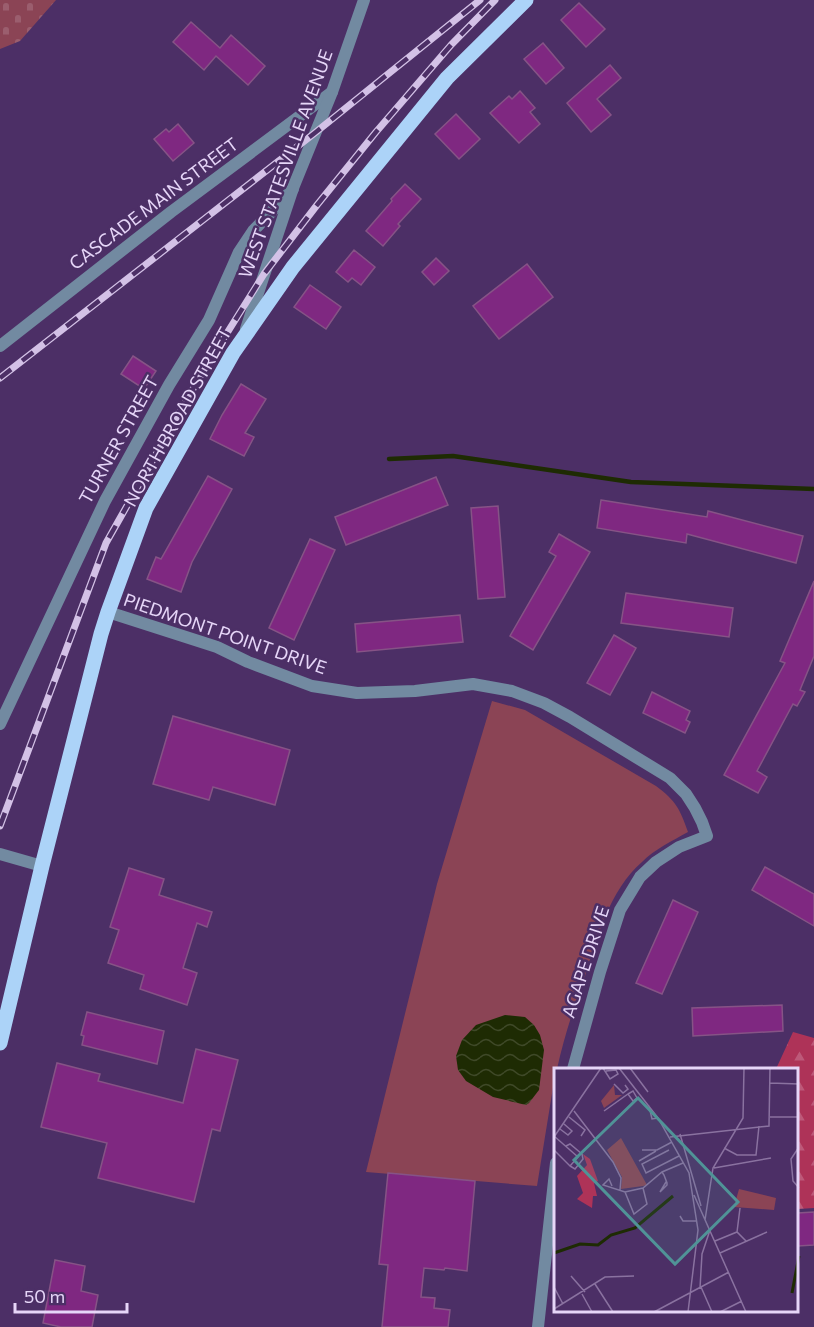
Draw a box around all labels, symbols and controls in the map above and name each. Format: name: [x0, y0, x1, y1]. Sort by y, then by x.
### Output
street label: WEST STATESVILLE AVENUE: [233, 46, 337, 281]
street label: CASCADE MAIN STREET: [65, 132, 242, 274]
street label: NORTH BROAD STREET: [119, 323, 236, 510]
street label: TURNER STREET: [74, 371, 162, 508]
street label: PIEDMONT POINT DRIVE: [121, 588, 330, 678]
street label: AGAPE DRIVE: [557, 903, 613, 1020]
inset map: [554, 1068, 799, 1312]
scale bar: [15, 1276, 128, 1314]
text: 50 m: [24, 1285, 65, 1307]

